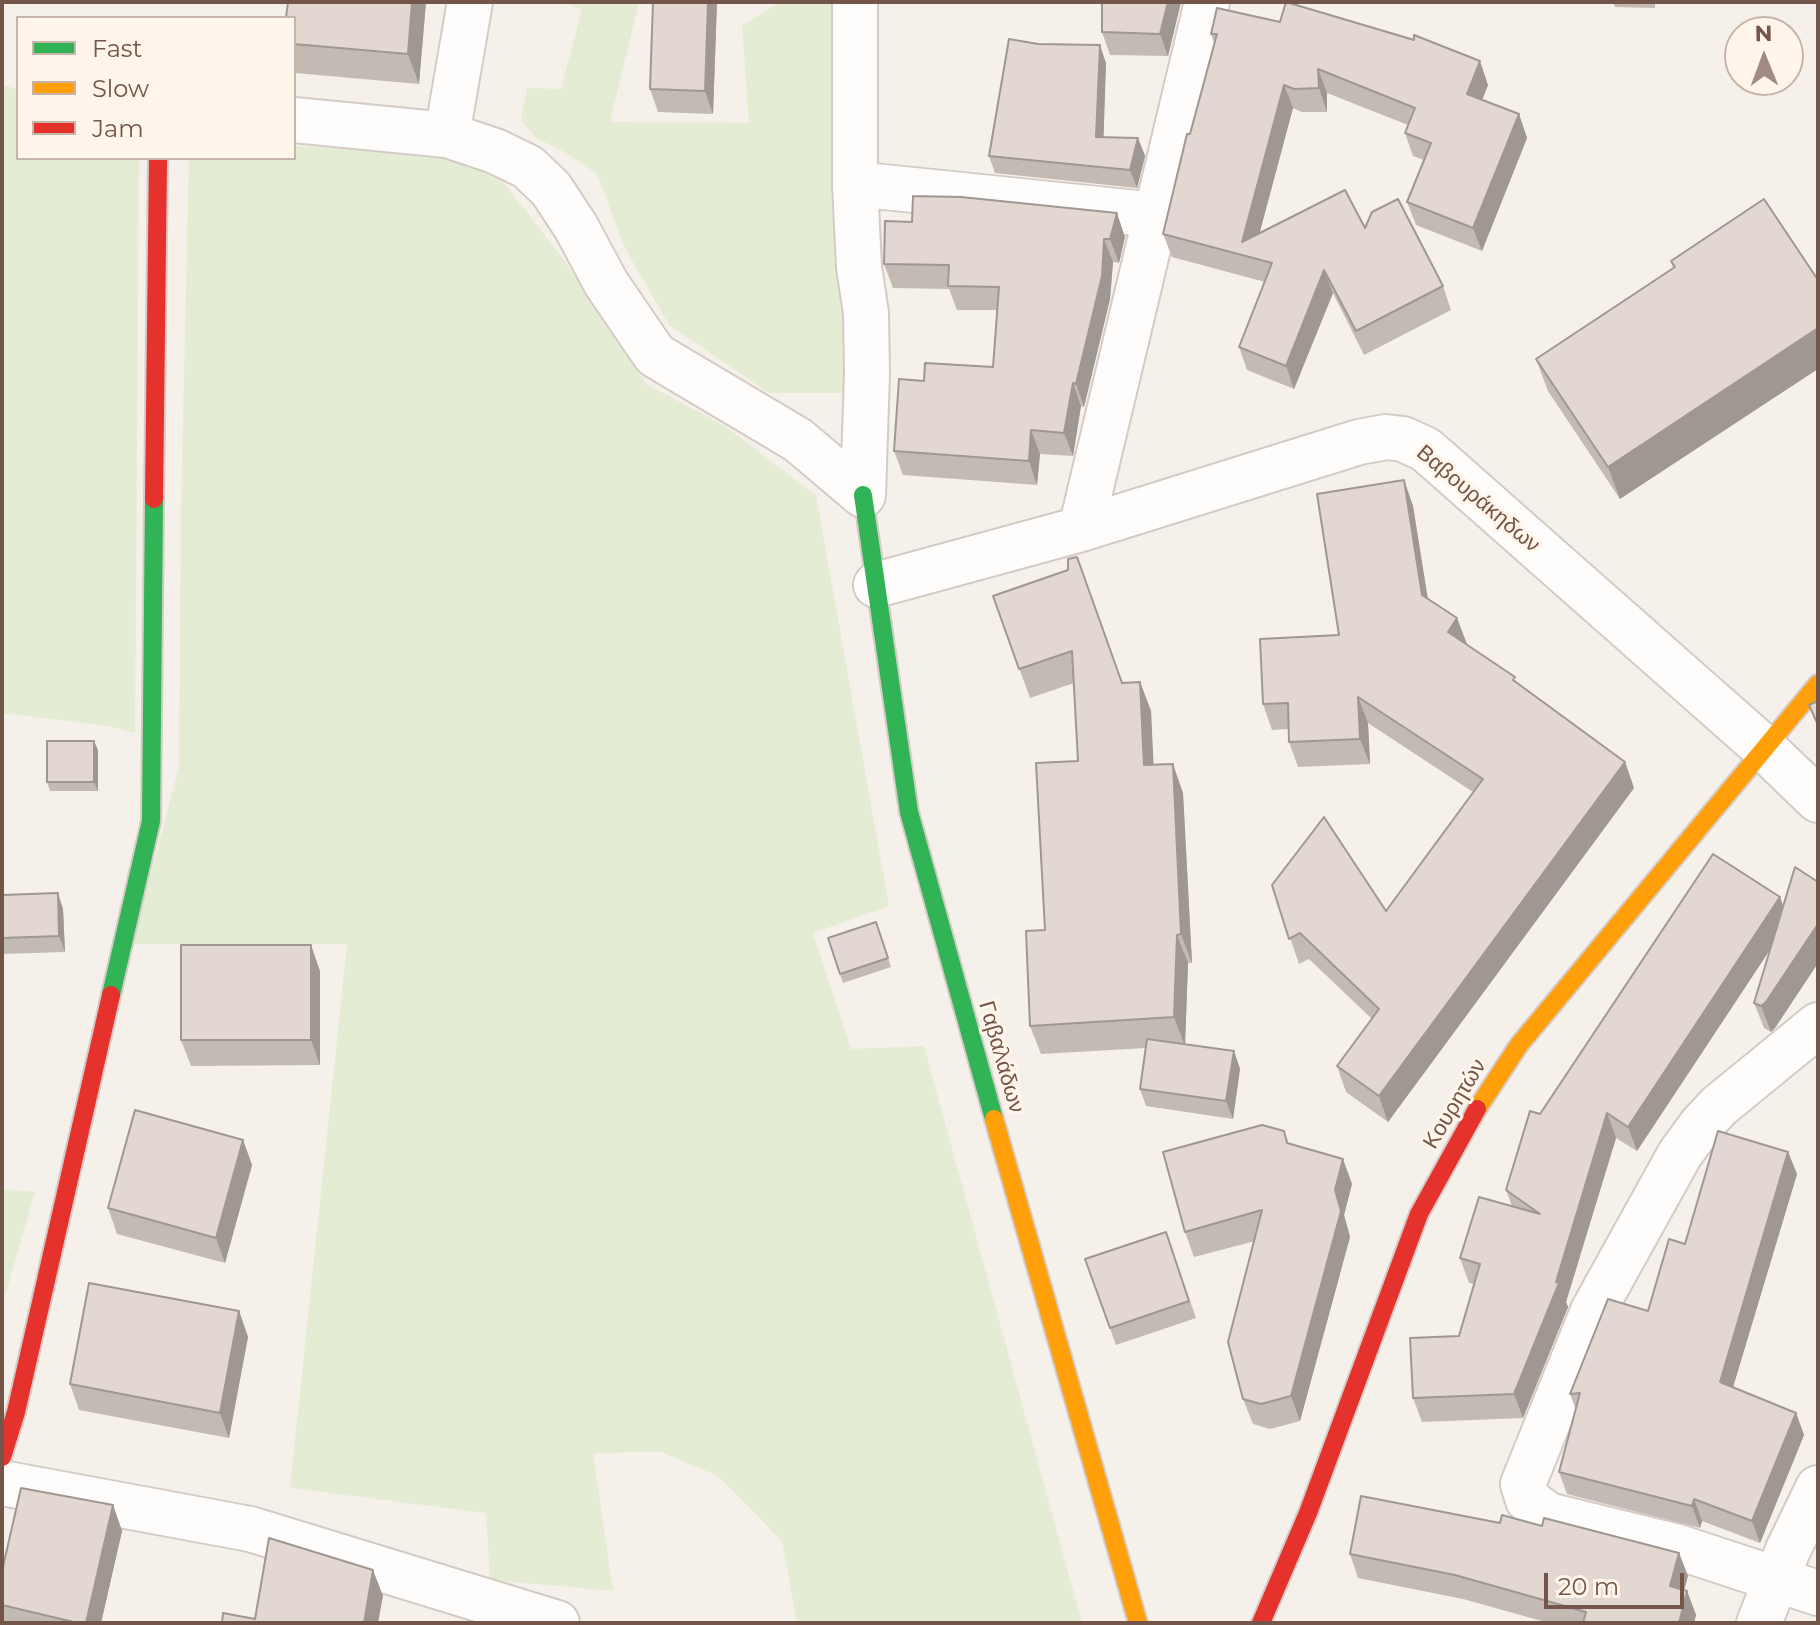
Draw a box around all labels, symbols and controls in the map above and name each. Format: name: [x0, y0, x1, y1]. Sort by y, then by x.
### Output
legend: [16, 16, 296, 160]
north arrow: [1724, 16, 1804, 96]
text: N: [1754, 20, 1773, 47]
text: Fast: [92, 34, 142, 63]
text: Slow: [92, 74, 149, 103]
text: Jam: [92, 114, 144, 143]
street label: Βαβουράκηδων: [1411, 440, 1545, 558]
street label: Γαβαλάδων: [972, 998, 1030, 1116]
street label: Κουρητών: [1418, 1054, 1492, 1154]
scale bar: [1548, 1557, 1688, 1607]
text: 20 m: [1558, 1572, 1619, 1601]

